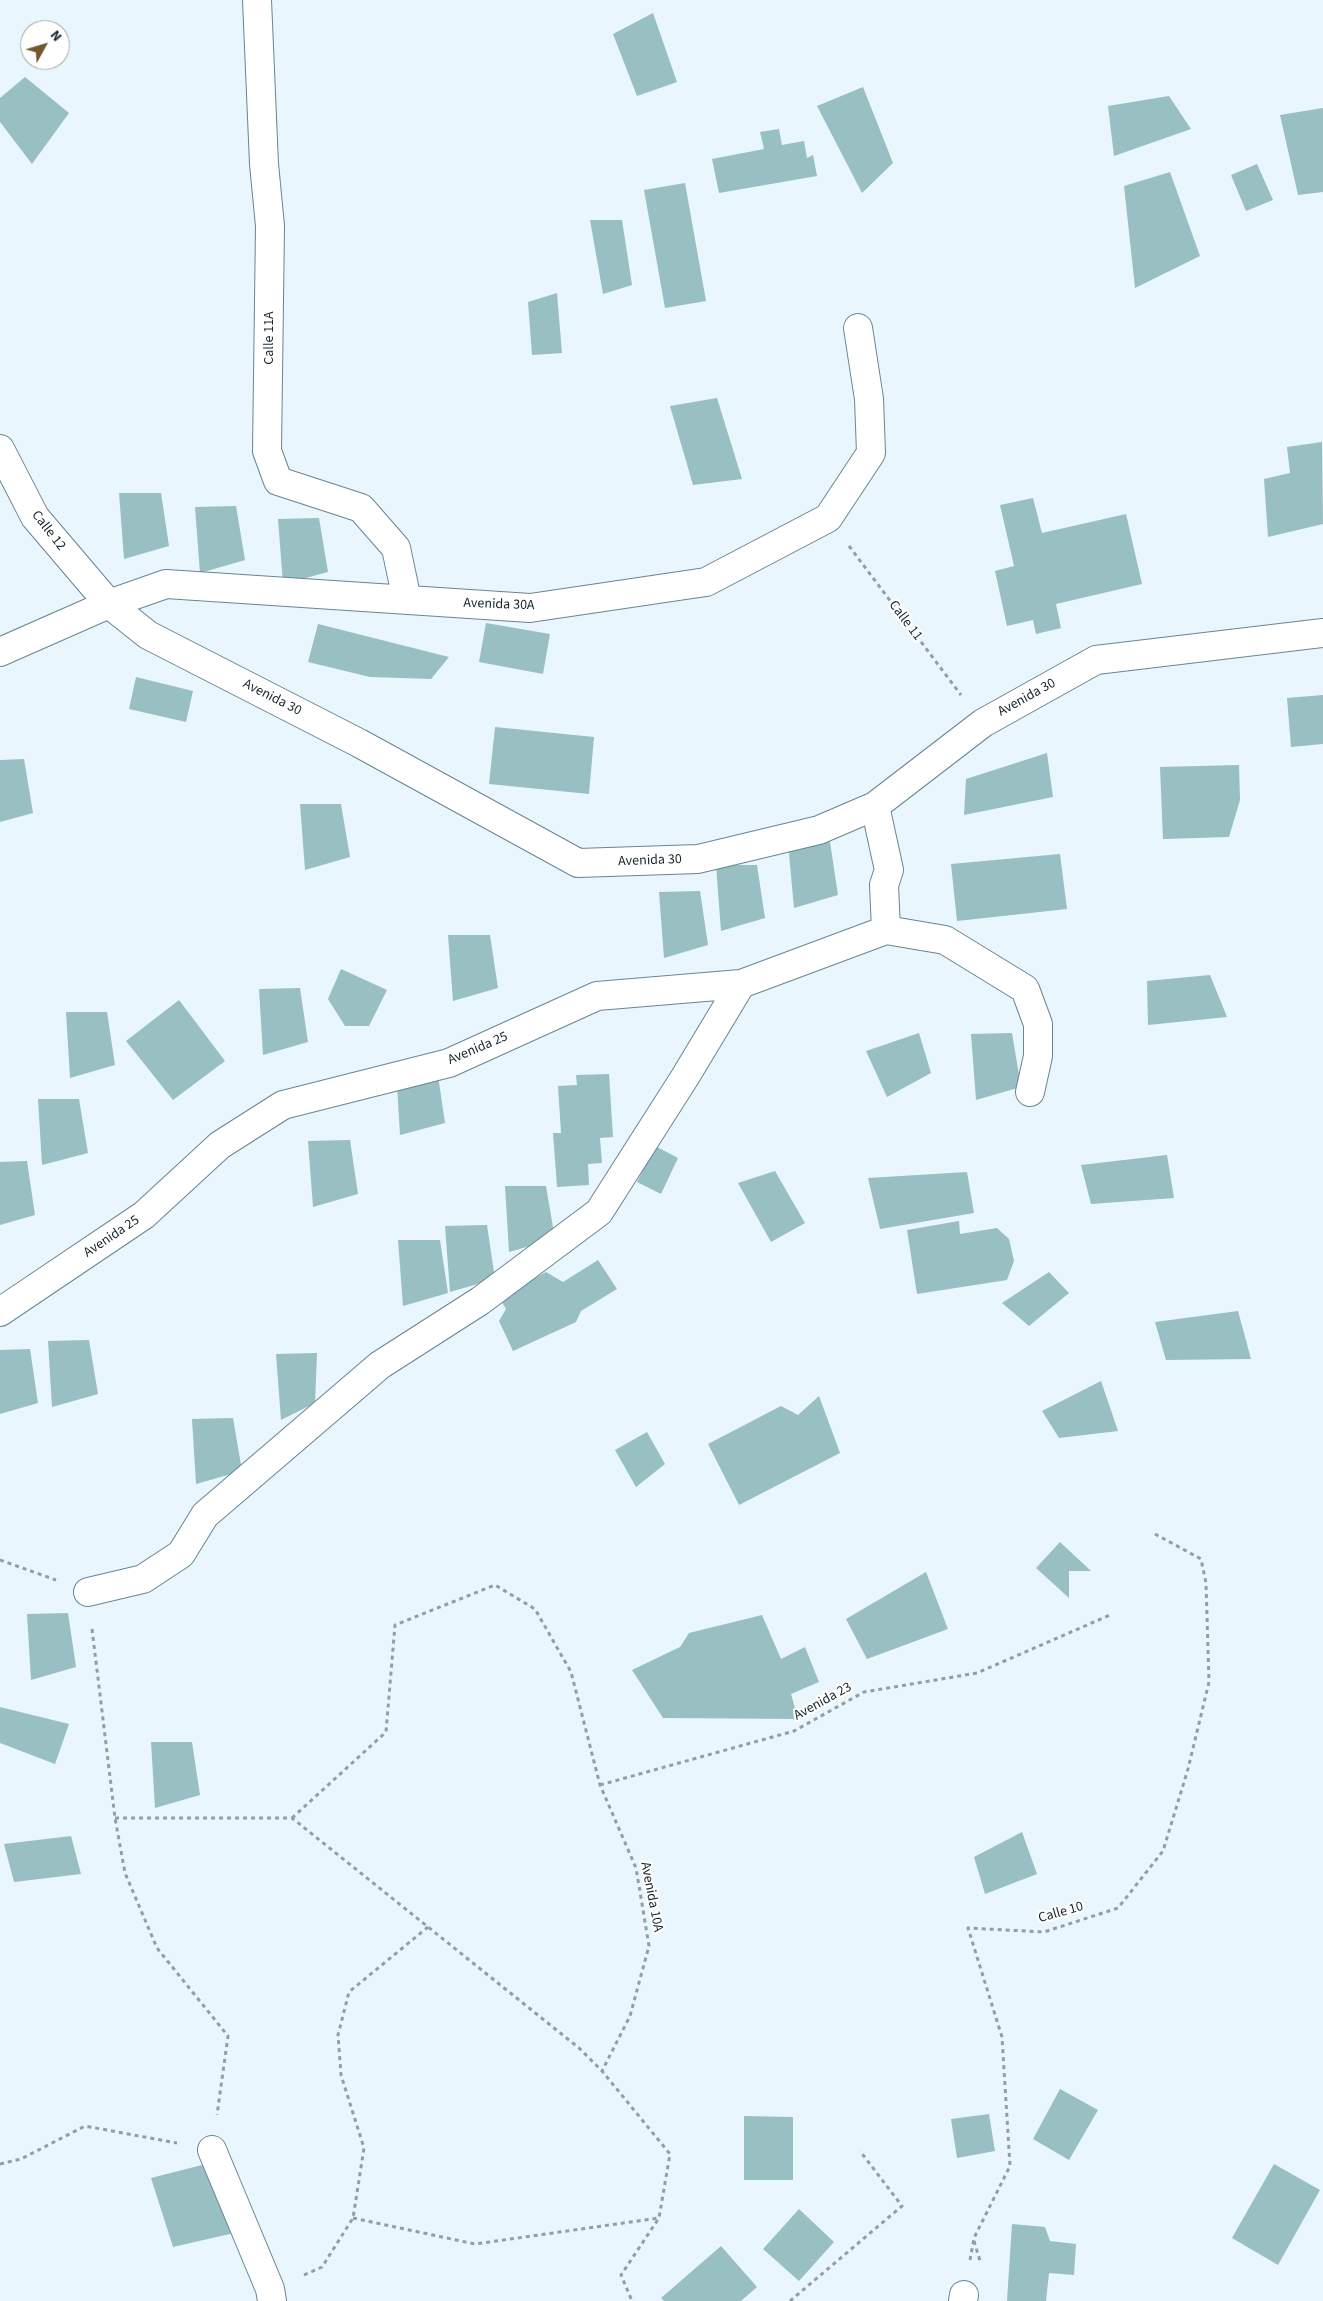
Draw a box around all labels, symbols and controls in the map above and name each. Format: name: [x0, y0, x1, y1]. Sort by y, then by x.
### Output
north arrow: [20, 20, 70, 70]
text: N: [45, 26, 67, 46]
street label: Calle 11A: [262, 311, 278, 365]
street label: Calle 12: [27, 508, 69, 554]
street label: Avenida 30A: [463, 595, 535, 615]
street label: Calle 11: [884, 598, 926, 644]
street label: Avenida 30: [995, 675, 1059, 721]
street label: Avenida 30: [240, 676, 304, 720]
street label: Avenida 30: [618, 851, 682, 871]
street label: Avenida 25: [445, 1029, 511, 1069]
street label: Avenida 25: [81, 1212, 143, 1262]
street label: Avenida 23: [791, 1679, 855, 1725]
street label: Avenida 10A: [636, 1860, 666, 1934]
street label: Calle 10: [1037, 1899, 1085, 1927]

